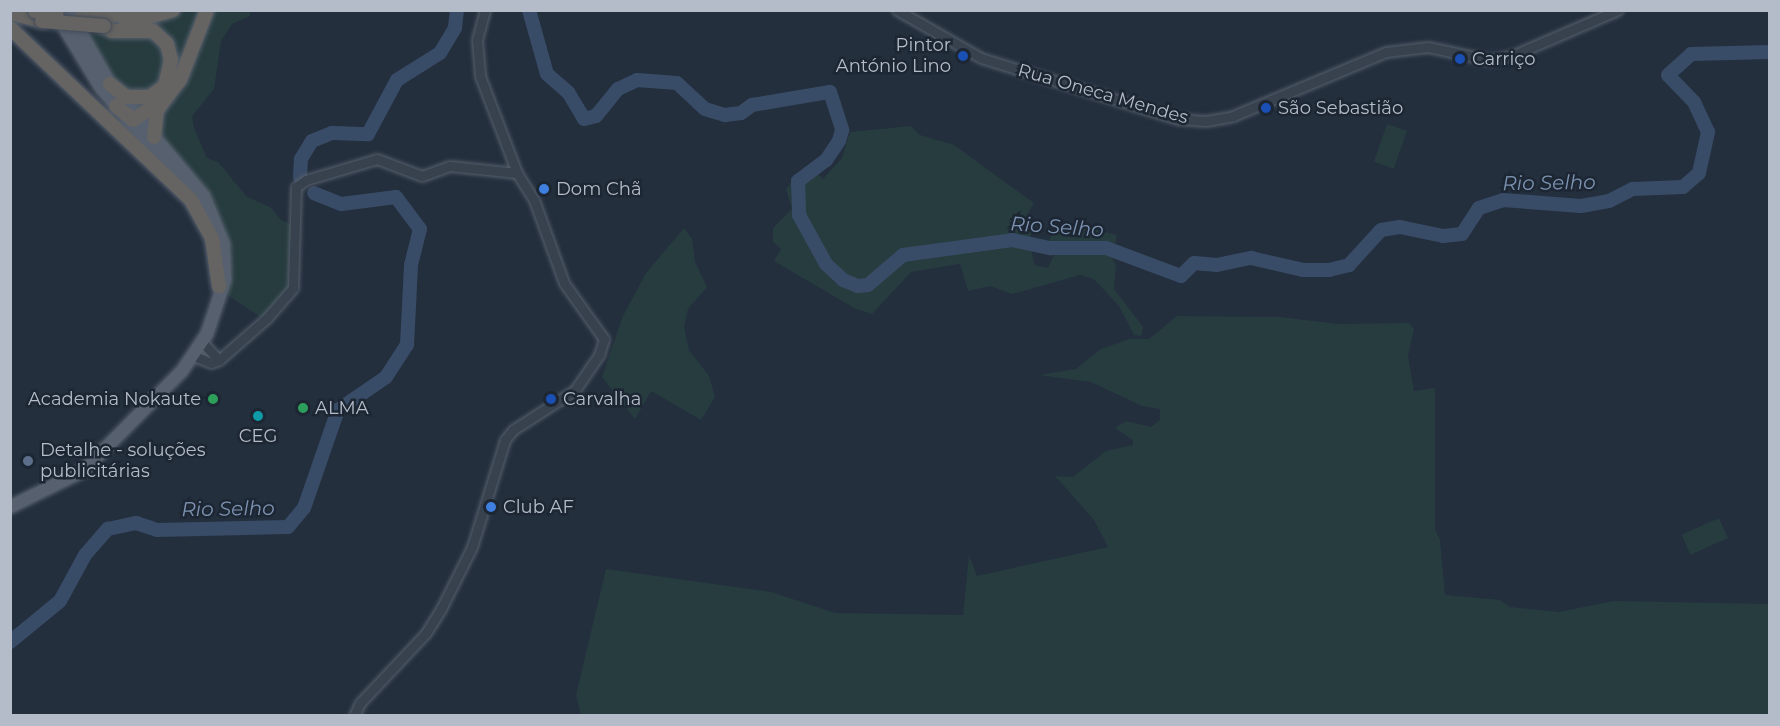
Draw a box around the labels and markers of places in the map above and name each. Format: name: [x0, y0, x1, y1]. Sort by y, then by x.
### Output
place label: Pintor António Lino: [836, 35, 951, 78]
place label: Carriço: [1472, 48, 1536, 70]
marker: Pintor António Lino: [956, 49, 970, 63]
marker: Carriço: [1453, 52, 1467, 66]
place label: São Sebastião: [1278, 97, 1403, 119]
marker: São Sebastião: [1259, 101, 1273, 115]
place label: Dom Chã: [556, 178, 642, 200]
marker: Dom Chã: [537, 182, 551, 196]
place label: Academia Nokaute: [28, 388, 201, 410]
place label: Carvalha: [563, 388, 641, 410]
marker: Academia Nokaute: [206, 392, 220, 406]
marker: Carvalha: [544, 392, 558, 406]
place label: ALMA: [315, 397, 369, 419]
marker: ALMA: [296, 401, 310, 415]
marker: CEG: [251, 409, 265, 423]
place label: CEG: [239, 425, 277, 447]
place label: Detalhe - soluções publicitárias: [40, 440, 205, 482]
marker: Detalhe - soluções publicitárias: [21, 454, 35, 468]
place label: Club AF: [503, 496, 574, 518]
marker: Club AF: [484, 500, 498, 514]

